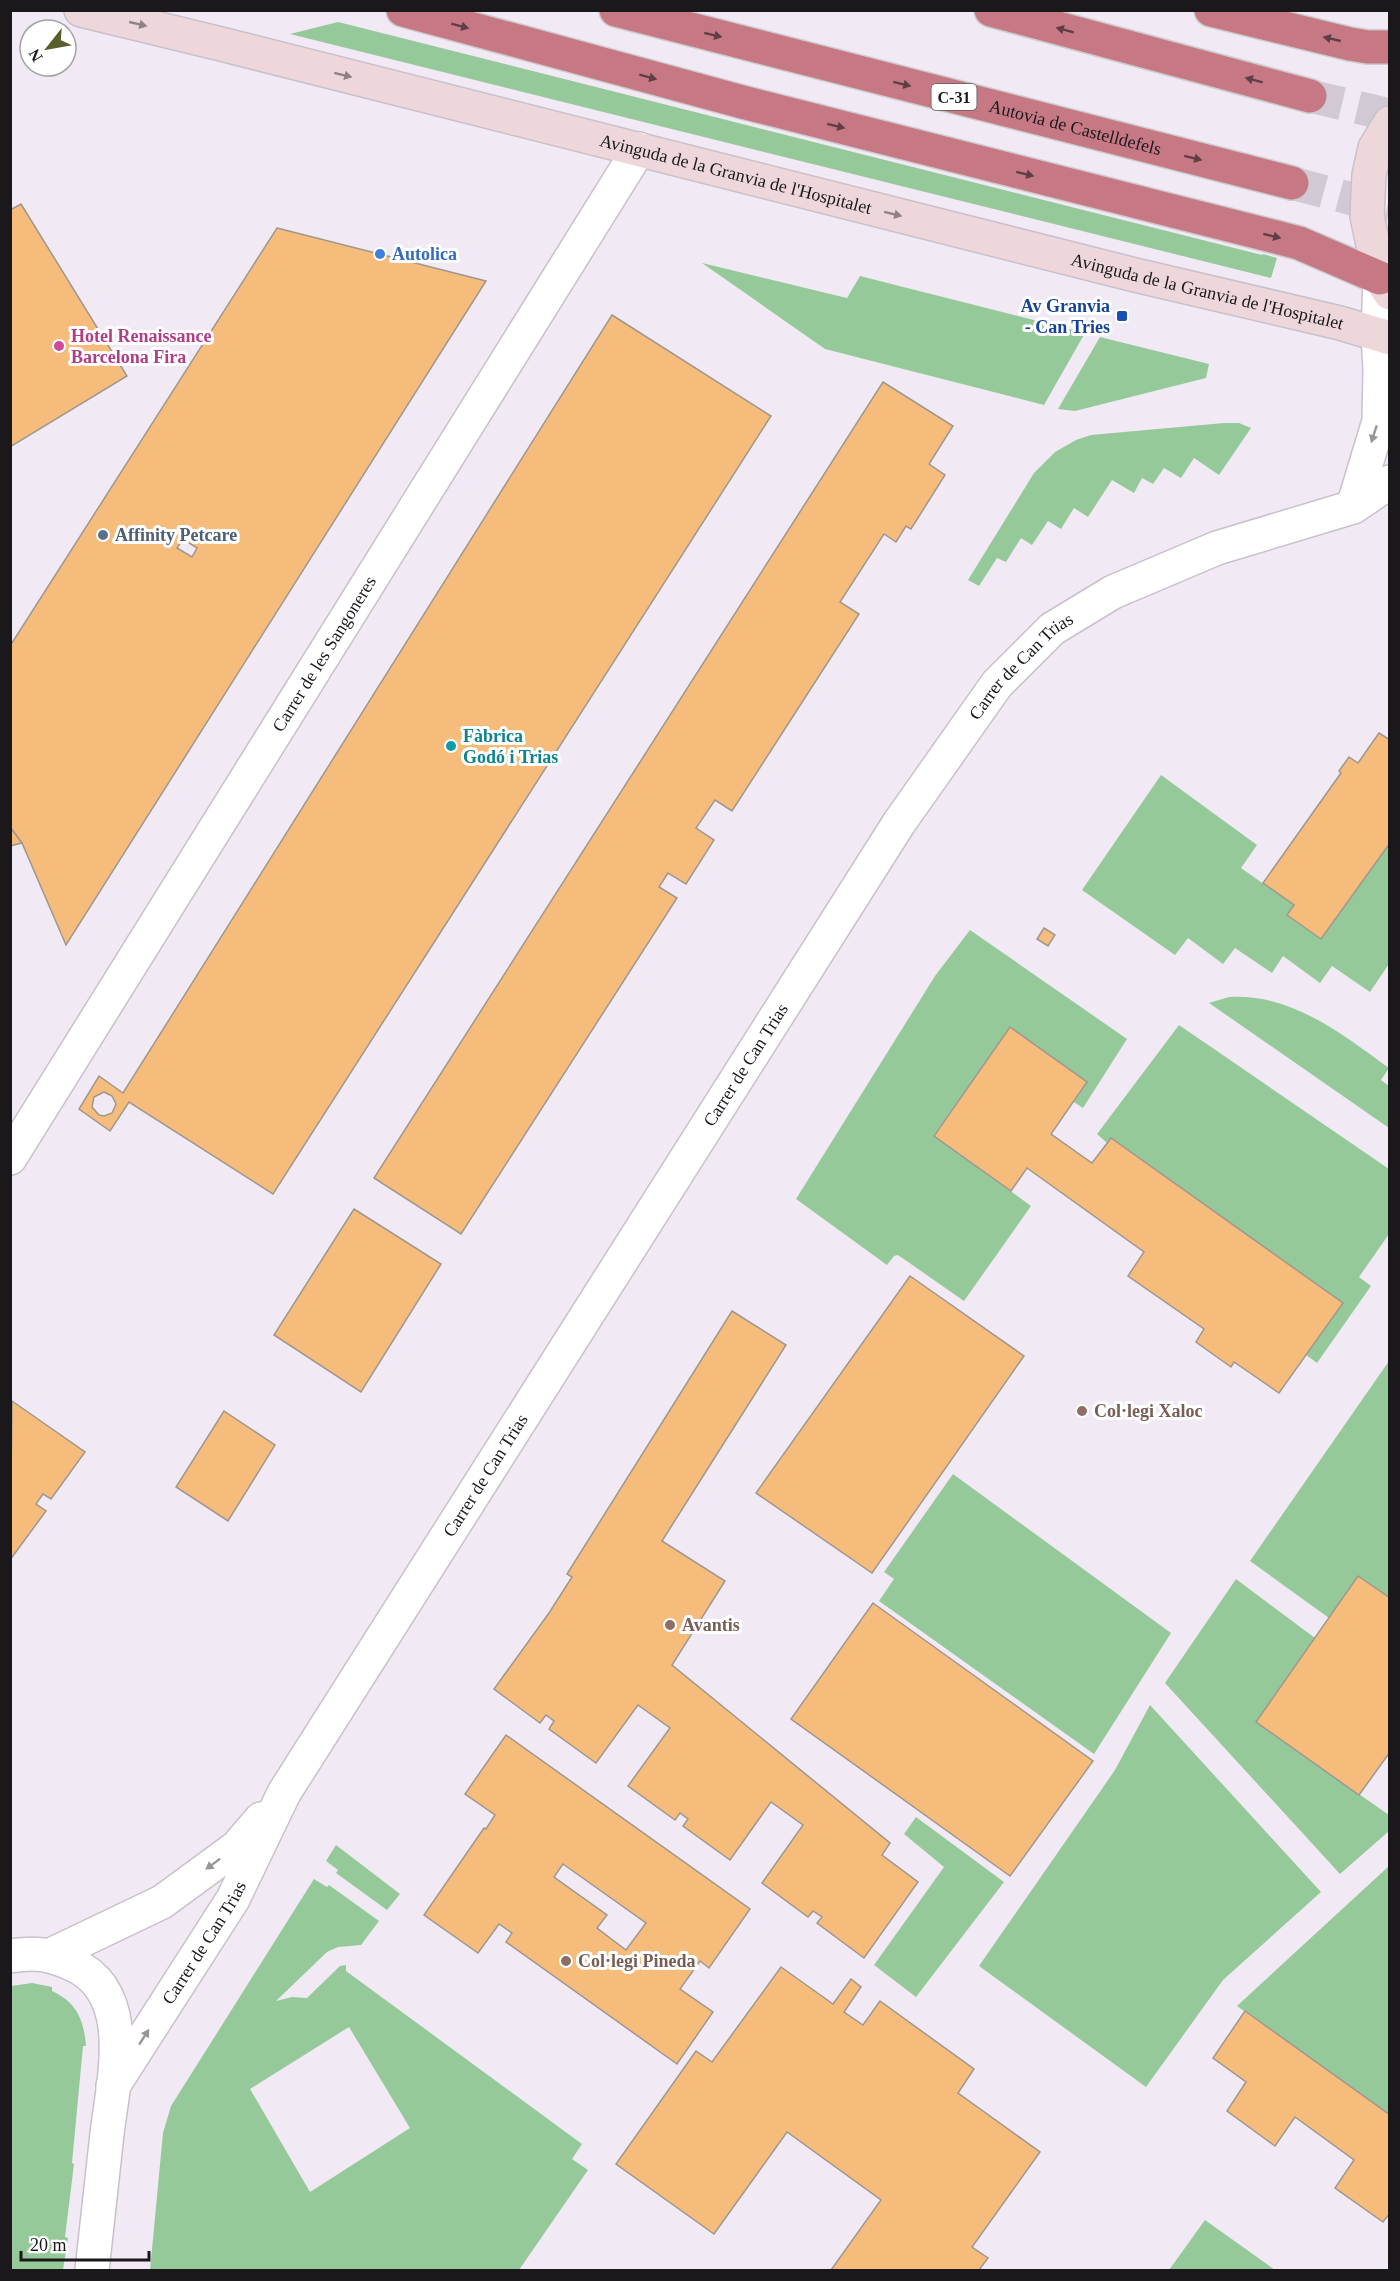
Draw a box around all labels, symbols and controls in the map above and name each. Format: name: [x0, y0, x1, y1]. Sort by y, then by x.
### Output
north arrow: [18, 18, 78, 78]
one-way arrow: [129, 20, 148, 29]
one-way arrow: [450, 21, 469, 31]
one-way arrow: [1056, 25, 1075, 35]
one-way arrow: [704, 31, 722, 41]
one-way arrow: [1323, 34, 1341, 44]
text: N: [25, 46, 46, 65]
one-way arrow: [334, 70, 352, 80]
one-way arrow: [639, 72, 657, 82]
one-way arrow: [1245, 75, 1263, 85]
one-way arrow: [893, 79, 911, 89]
road number: C-31: [932, 84, 976, 110]
street label: Autovia de Castelldefels: [987, 96, 1163, 159]
one-way arrow: [828, 122, 846, 131]
street label: Avinguda de la Granvia de l'Hospitalet: [598, 130, 874, 218]
one-way arrow: [1183, 153, 1202, 163]
one-way arrow: [1016, 169, 1035, 179]
one-way arrow: [884, 209, 902, 219]
one-way arrow: [1263, 231, 1281, 241]
place label: Autolica: [392, 244, 457, 264]
marker: Autolica: [373, 247, 387, 261]
street label: Avinguda de la Granvia de l'Hospitalet: [1069, 249, 1346, 334]
place label: Av Granvia - Can Tries: [1021, 296, 1110, 337]
marker: Av Granvia - Can Tries: [1115, 309, 1129, 323]
place label: Hotel Renaissance Barcelona Fira: [71, 326, 211, 367]
marker: Hotel Renaissance Barcelona Fira: [52, 339, 66, 353]
one-way arrow: [1369, 425, 1378, 443]
place label: Affinity Petcare: [115, 525, 237, 545]
marker: Affinity Petcare: [96, 528, 110, 542]
street label: Carrer de les Sangoneres: [268, 572, 380, 735]
street label: Carrer de Can Trias: [965, 609, 1077, 723]
place label: Fàbrica Godó i Trias: [463, 726, 558, 767]
marker: Fàbrica Godó i Trias: [444, 739, 458, 753]
street label: Carrer de Can Trias: [699, 1000, 792, 1130]
place label: Col·legi Xaloc: [1094, 1401, 1202, 1421]
marker: Col·legi Xaloc: [1075, 1404, 1089, 1418]
street label: Carrer de Can Trias: [439, 1410, 532, 1540]
place label: Avantis: [682, 1615, 740, 1635]
marker: Avantis: [663, 1618, 677, 1632]
one-way arrow: [206, 1858, 222, 1870]
street label: Carrer de Can Trias: [158, 1878, 250, 2008]
place label: Col·legi Pineda: [578, 1951, 696, 1971]
marker: Col·legi Pineda: [559, 1954, 573, 1968]
one-way arrow: [138, 2029, 149, 2045]
scale bar: [21, 2224, 148, 2262]
text: 20 m: [30, 2235, 67, 2255]

